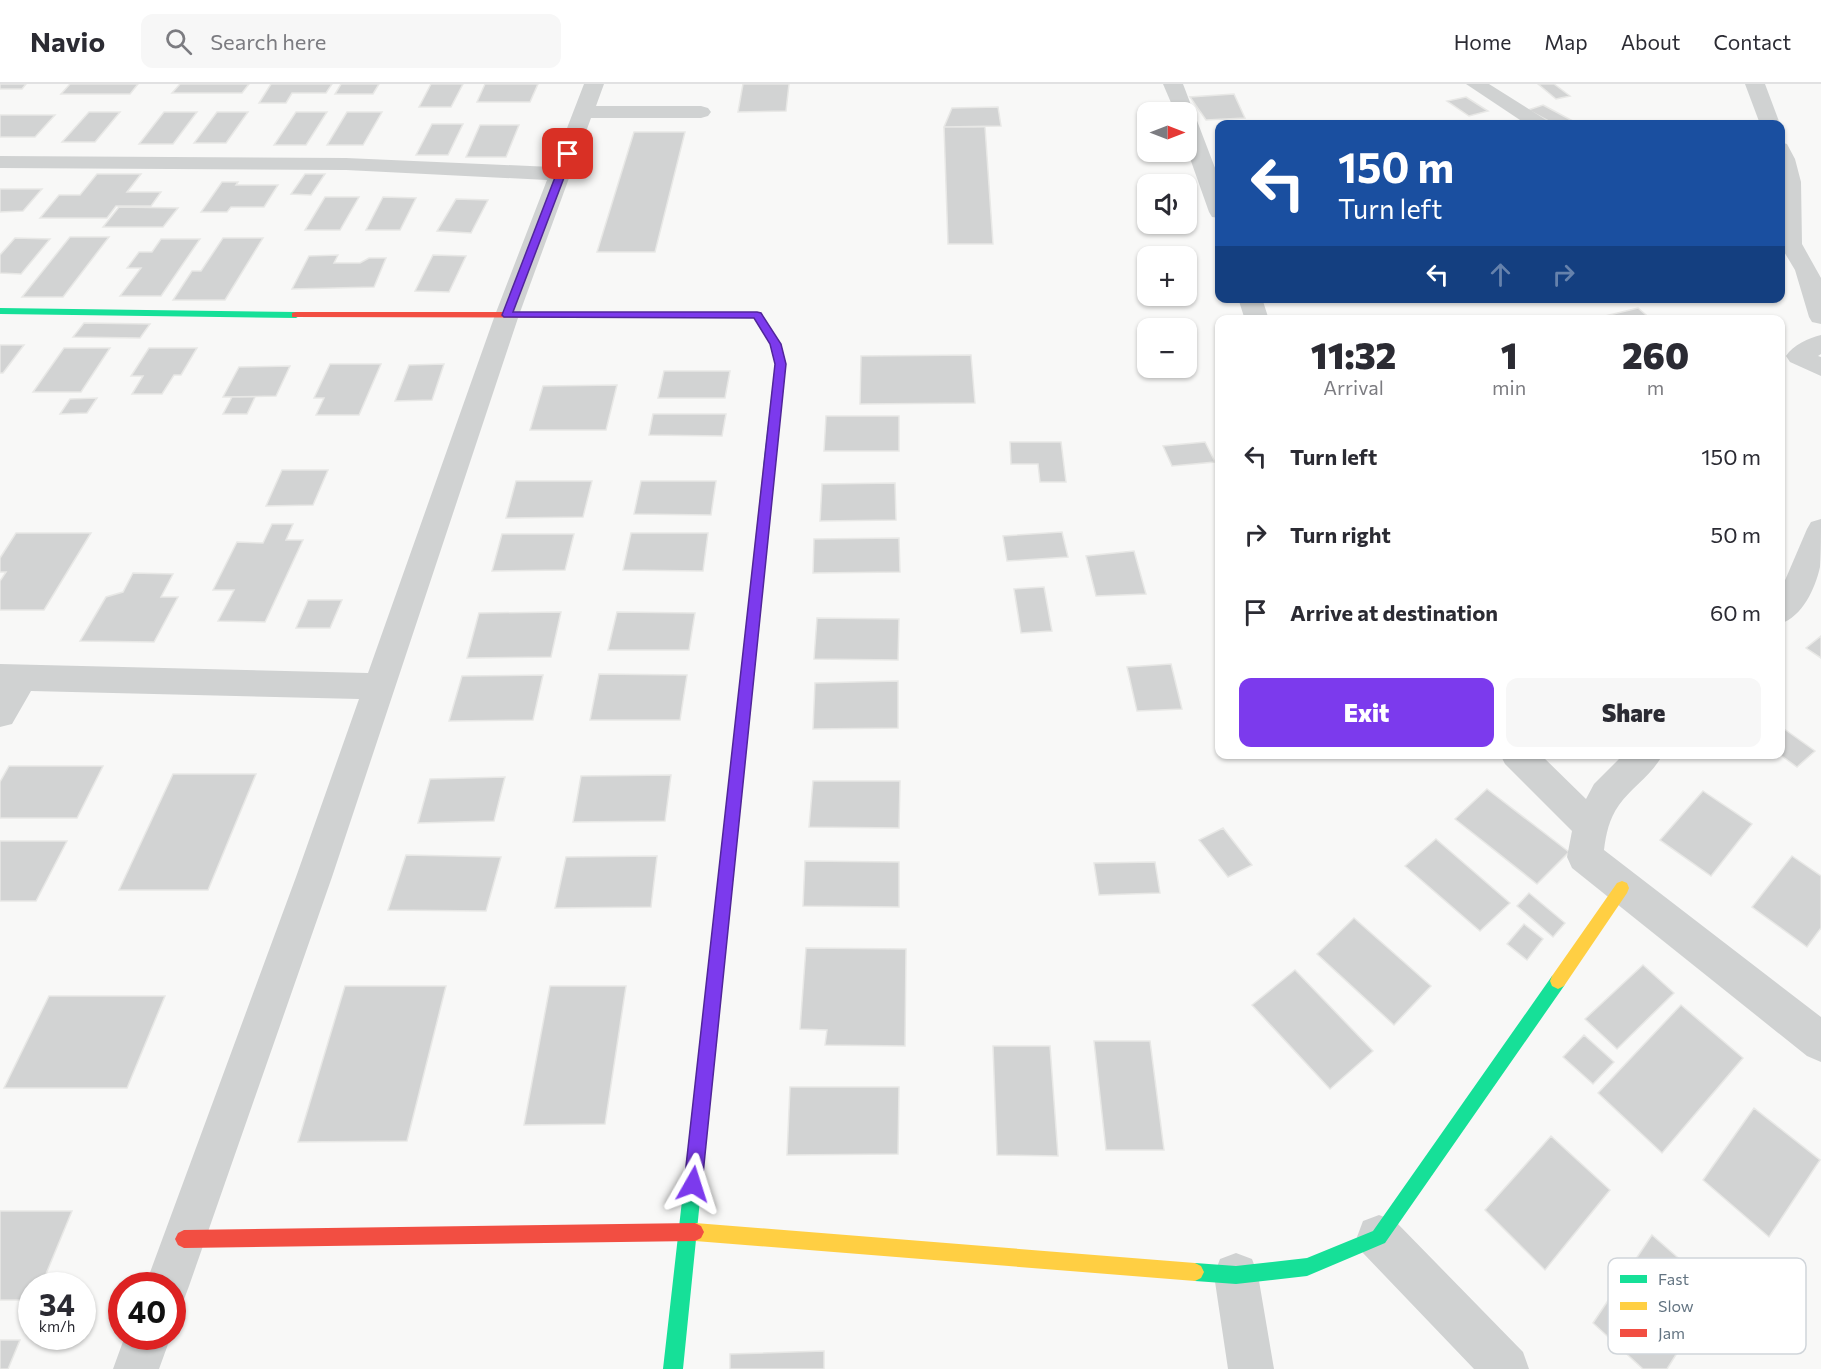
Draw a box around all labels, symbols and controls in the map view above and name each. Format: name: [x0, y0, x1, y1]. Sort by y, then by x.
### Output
search box: [141, 14, 561, 68]
text: Navio: [30, 24, 105, 58]
icon: search: [162, 25, 195, 58]
text: Search here: [210, 28, 326, 55]
text: Home: [1454, 29, 1511, 54]
text: Map: [1544, 29, 1588, 54]
text: About: [1621, 29, 1680, 54]
text: Contact: [1713, 29, 1791, 54]
north arrow: [1137, 102, 1197, 162]
map controls: [1137, 102, 1197, 378]
pin: [542, 128, 593, 179]
icon: arrive: [551, 137, 584, 170]
text: 150 m: [1338, 140, 1454, 192]
icon: left: [1239, 144, 1317, 222]
button: sound: [1137, 174, 1197, 234]
text: Turn left: [1338, 192, 1442, 225]
button: +: [1137, 246, 1197, 306]
icon: left: [1421, 258, 1454, 291]
icon: ahead: [1484, 258, 1517, 291]
icon: right: [1547, 258, 1580, 291]
button: −: [1137, 318, 1197, 378]
text: 11:32: [1311, 332, 1396, 376]
text: 1: [1501, 332, 1518, 376]
text: 260: [1622, 332, 1689, 376]
text: Arrival: [1323, 375, 1384, 399]
text: min: [1492, 375, 1526, 399]
text: m: [1647, 375, 1664, 399]
icon: left: [1239, 440, 1272, 473]
text: Turn left: [1290, 443, 1377, 470]
text: 150 m: [1701, 443, 1761, 470]
icon: right: [1239, 518, 1272, 551]
text: Turn right: [1290, 521, 1391, 548]
text: 50 m: [1711, 521, 1761, 548]
icon: arrive: [1239, 596, 1272, 629]
text: Arrive at destination: [1290, 599, 1498, 626]
text: 60 m: [1710, 599, 1761, 626]
button: Exit: [1239, 678, 1494, 747]
button: Share: [1506, 678, 1761, 747]
position arrow: [661, 1152, 725, 1216]
legend: [1608, 1258, 1806, 1354]
text: Fast: [1658, 1269, 1689, 1288]
speed limit sign: 40: [108, 1272, 186, 1350]
text: 34: [39, 1285, 75, 1322]
text: Slow: [1658, 1296, 1694, 1315]
text: km/h: [39, 1317, 75, 1335]
text: Jam: [1658, 1323, 1685, 1342]

